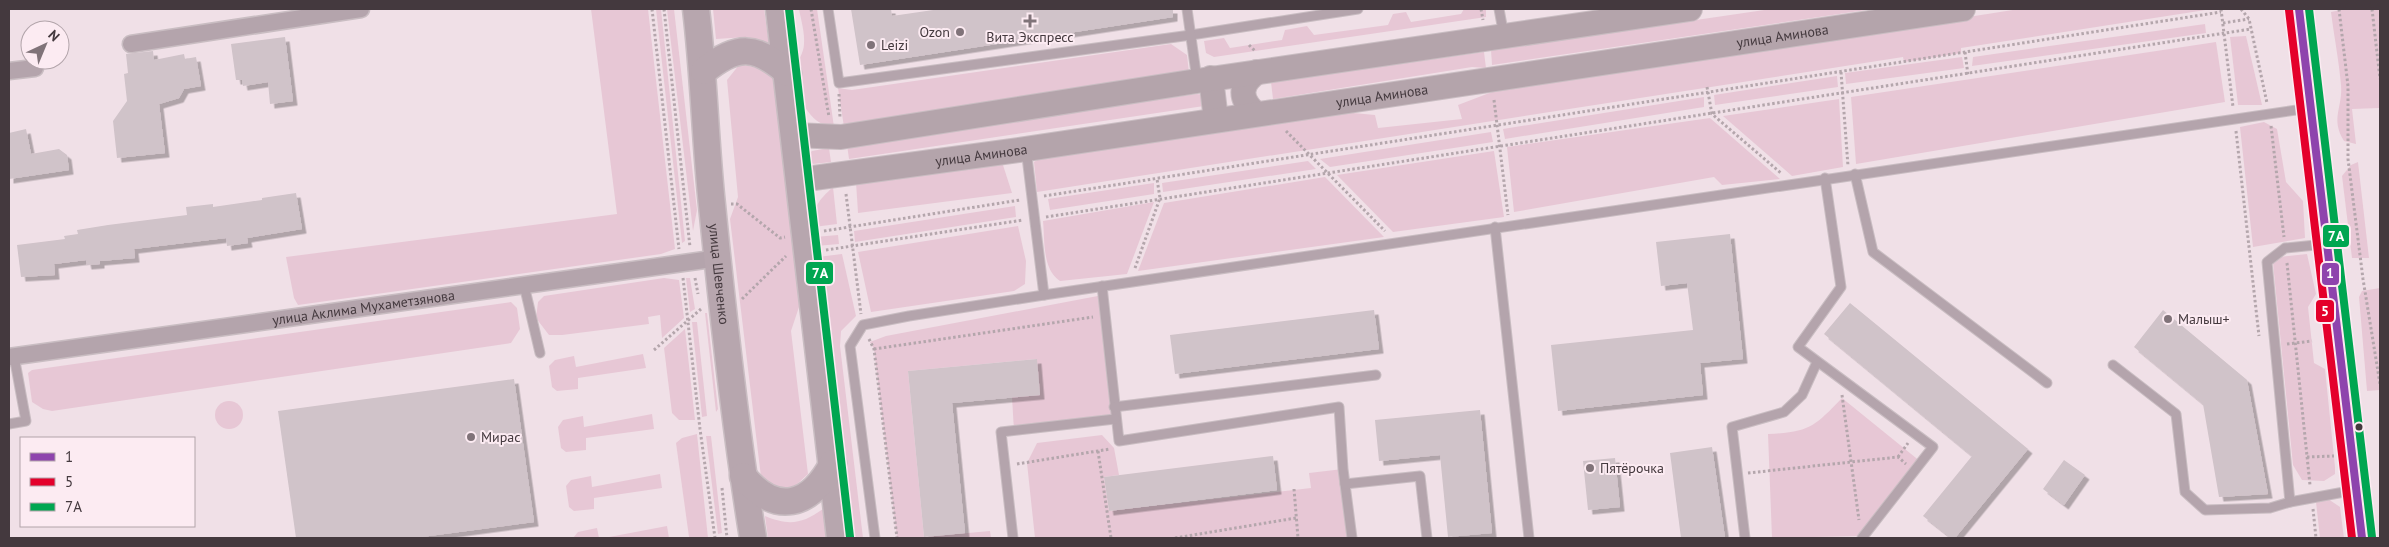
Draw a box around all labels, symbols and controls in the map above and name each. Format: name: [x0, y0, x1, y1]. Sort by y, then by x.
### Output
marker: Вита Экспресс: [1024, 15, 1036, 27]
north arrow: [20, 20, 70, 70]
street label: улица Аминова: [1735, 20, 1830, 52]
place label: Ozon: [920, 23, 950, 41]
text: N: [44, 26, 64, 45]
marker: Ozon: [954, 26, 966, 38]
place label: Вита Экспресс: [986, 28, 1074, 46]
place label: Leizi: [881, 36, 908, 54]
marker: Leizi: [865, 39, 877, 51]
street label: улица Аминова: [1335, 80, 1429, 112]
street label: улица Аминова: [934, 140, 1029, 170]
street label: улица Шевченко: [705, 223, 733, 325]
line badge: 7А: [2322, 224, 2350, 248]
text: 7А: [2328, 227, 2345, 245]
line badge: 7А: [805, 261, 834, 285]
line badge: 1: [2321, 262, 2340, 286]
text: 7А: [812, 264, 829, 282]
text: 1: [2326, 264, 2334, 282]
street label: улица Аклима Мухаметзянова: [271, 286, 456, 329]
line badge: 5: [2315, 299, 2335, 323]
text: 5: [2321, 302, 2329, 320]
place label: Малыш+: [2178, 310, 2230, 328]
marker: Малыш+: [2162, 313, 2174, 325]
unlabelled marker: [2354, 422, 2364, 432]
place label: Мирас: [481, 428, 521, 446]
marker: Мирас: [465, 431, 477, 443]
legend: [20, 437, 195, 527]
text: 1: [65, 447, 73, 466]
place label: Пятёрочка: [1600, 459, 1664, 477]
marker: Пятёрочка: [1584, 462, 1596, 474]
text: 5: [65, 472, 73, 491]
text: 7А: [65, 497, 82, 516]

